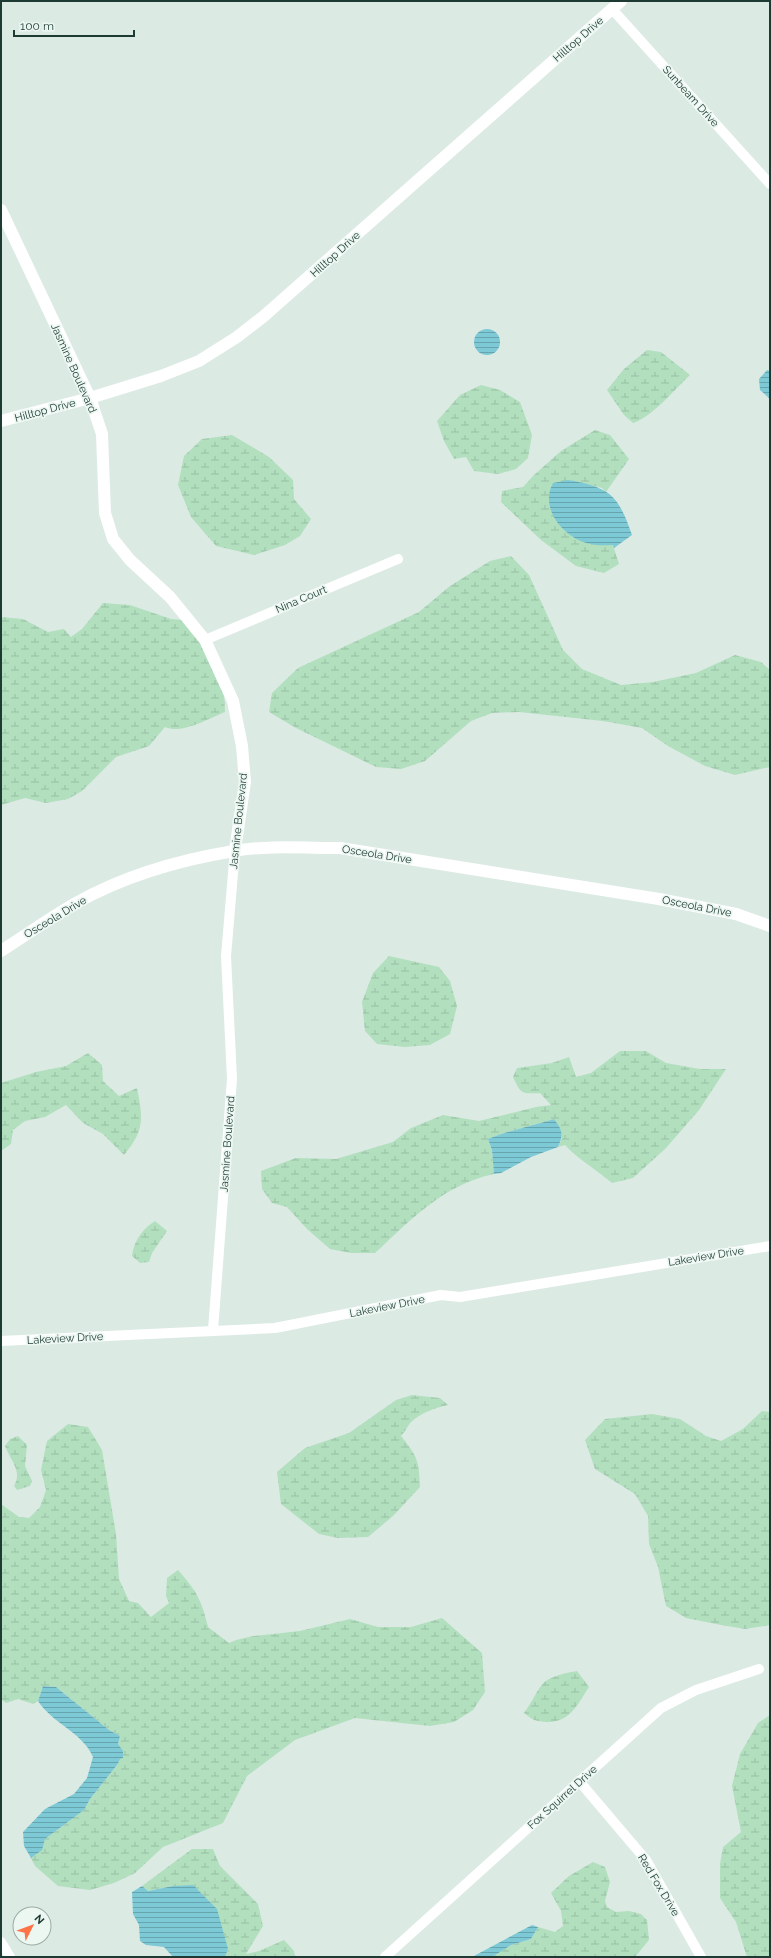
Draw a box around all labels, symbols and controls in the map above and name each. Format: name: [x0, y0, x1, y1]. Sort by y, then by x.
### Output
scale bar: [14, 12, 134, 38]
street label: Hilltop Drive: [550, 14, 607, 65]
text: 100 m: [20, 19, 54, 33]
street label: Sunbeam Drive: [660, 63, 722, 130]
street label: Hilltop Drive: [308, 228, 363, 280]
street label: Jasmine Boulevard: [48, 321, 99, 415]
street label: Hilltop Drive: [13, 396, 78, 425]
street label: Nina Court: [274, 583, 329, 616]
street label: Jasmine Boulevard: [227, 772, 250, 870]
street label: Osceola Drive: [341, 843, 413, 867]
street label: Osceola Drive: [22, 893, 89, 941]
street label: Osceola Drive: [661, 893, 733, 920]
street label: Jasmine Boulevard: [218, 1095, 237, 1193]
street label: Lakeview Drive: [667, 1244, 745, 1269]
street label: Lakeview Drive: [348, 1293, 426, 1320]
street label: Lakeview Drive: [26, 1330, 104, 1347]
street label: Fox Squirrel Drive: [525, 1762, 600, 1832]
street label: Red Fox Drive: [635, 1852, 682, 1919]
north arrow: [12, 1906, 52, 1946]
text: N: [31, 1912, 47, 1927]

